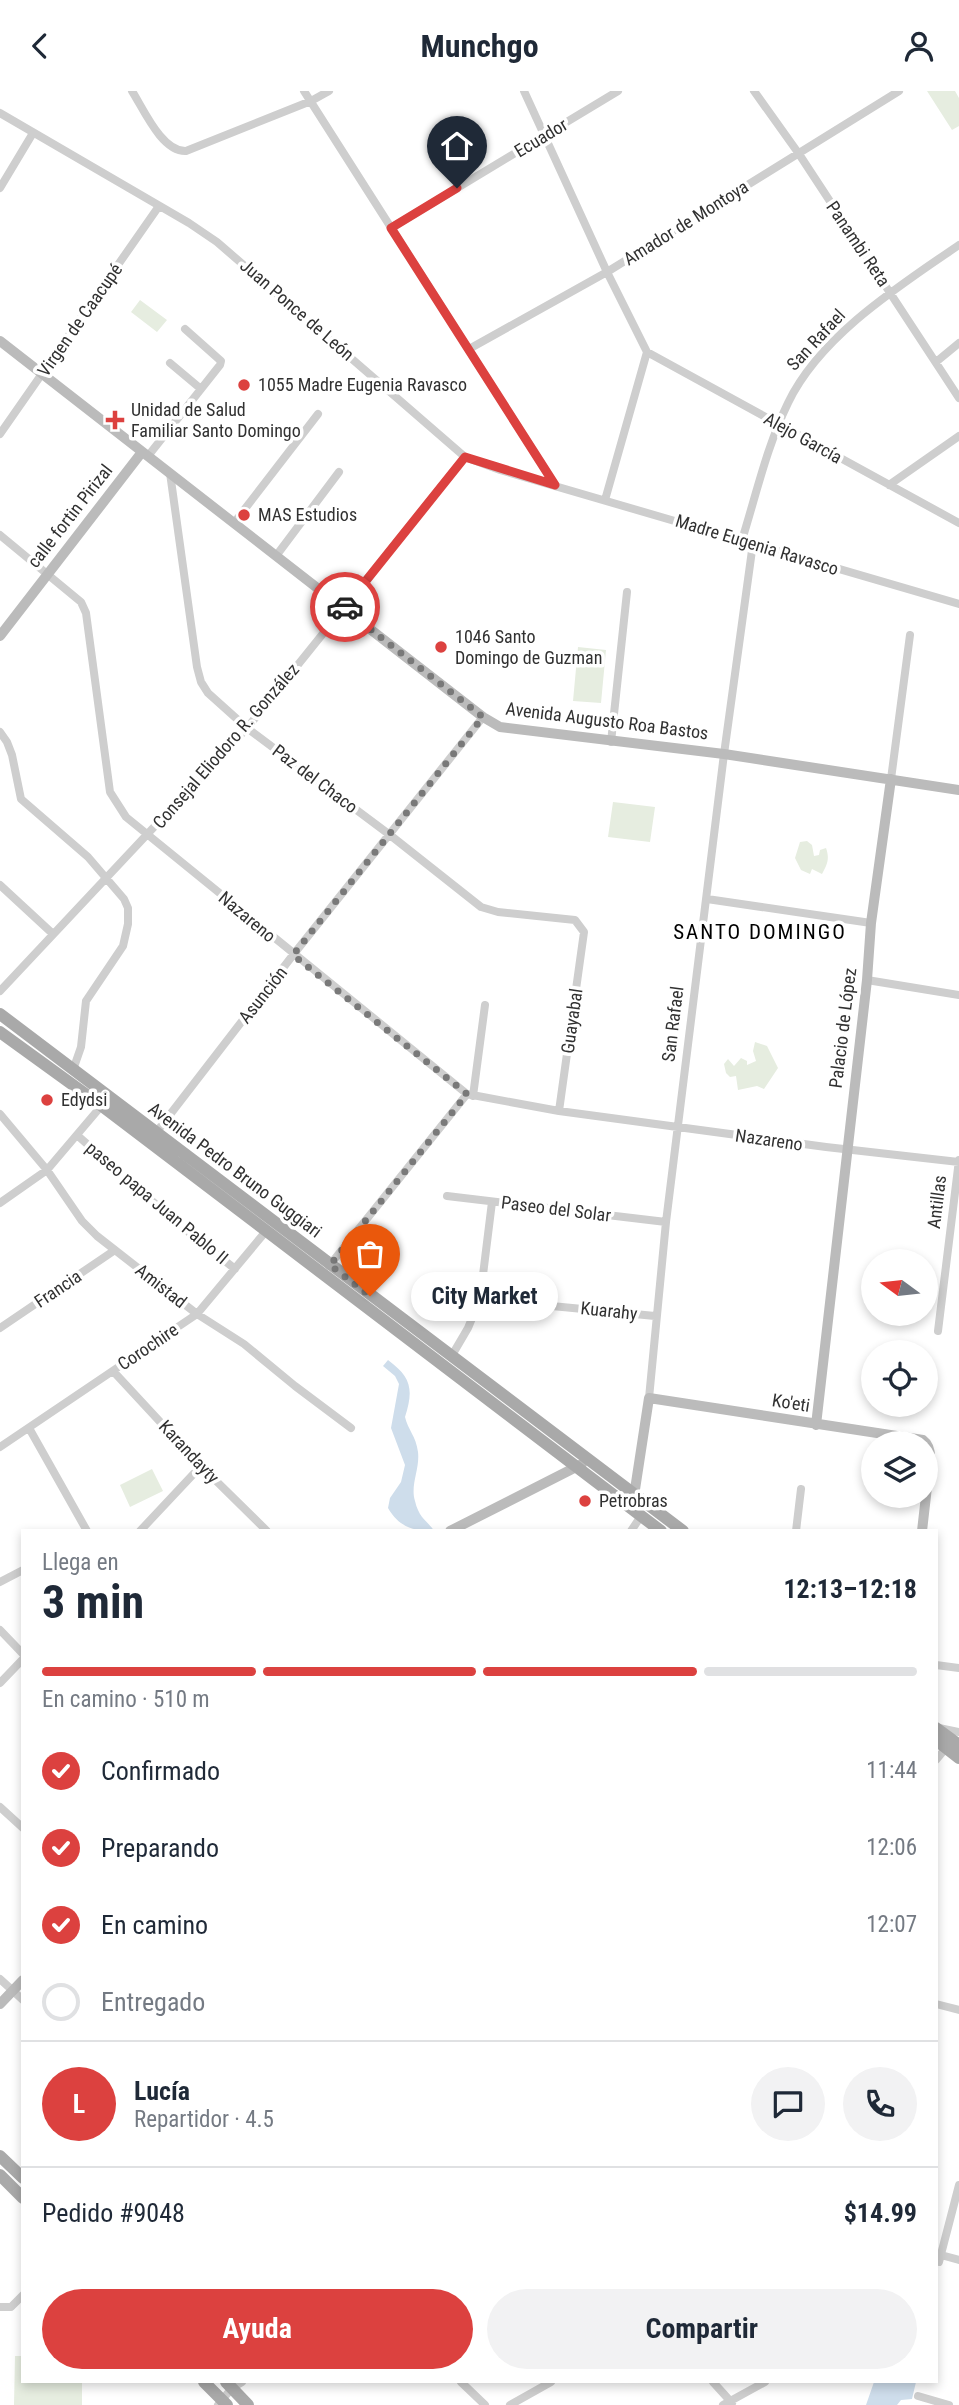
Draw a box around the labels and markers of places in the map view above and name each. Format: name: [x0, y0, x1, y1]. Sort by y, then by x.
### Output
pin: [427, 116, 487, 188]
place label: 1055 Madre Eugenia Ravasco: [258, 374, 467, 395]
marker: 1055 Madre Eugenia Ravasco: [236, 377, 252, 393]
place label: Unidad de Salud Familiar Santo Domingo: [131, 399, 301, 441]
marker: Unidad de Salud Familiar Santo Domingo: [105, 410, 125, 430]
place label: MAS Estudios: [258, 504, 357, 525]
marker: MAS Estudios: [236, 507, 252, 523]
place label: 1046 Santo Domingo de Guzman: [455, 626, 602, 668]
marker: 1046 Santo Domingo de Guzman: [433, 639, 449, 655]
place label: Edydsi: [61, 1089, 107, 1110]
marker: Edydsi: [39, 1092, 55, 1108]
pin: [340, 1224, 400, 1296]
callout: City Market: [412, 1271, 559, 1321]
place label: Petrobras: [599, 1490, 668, 1511]
marker: Petrobras: [577, 1493, 593, 1509]

